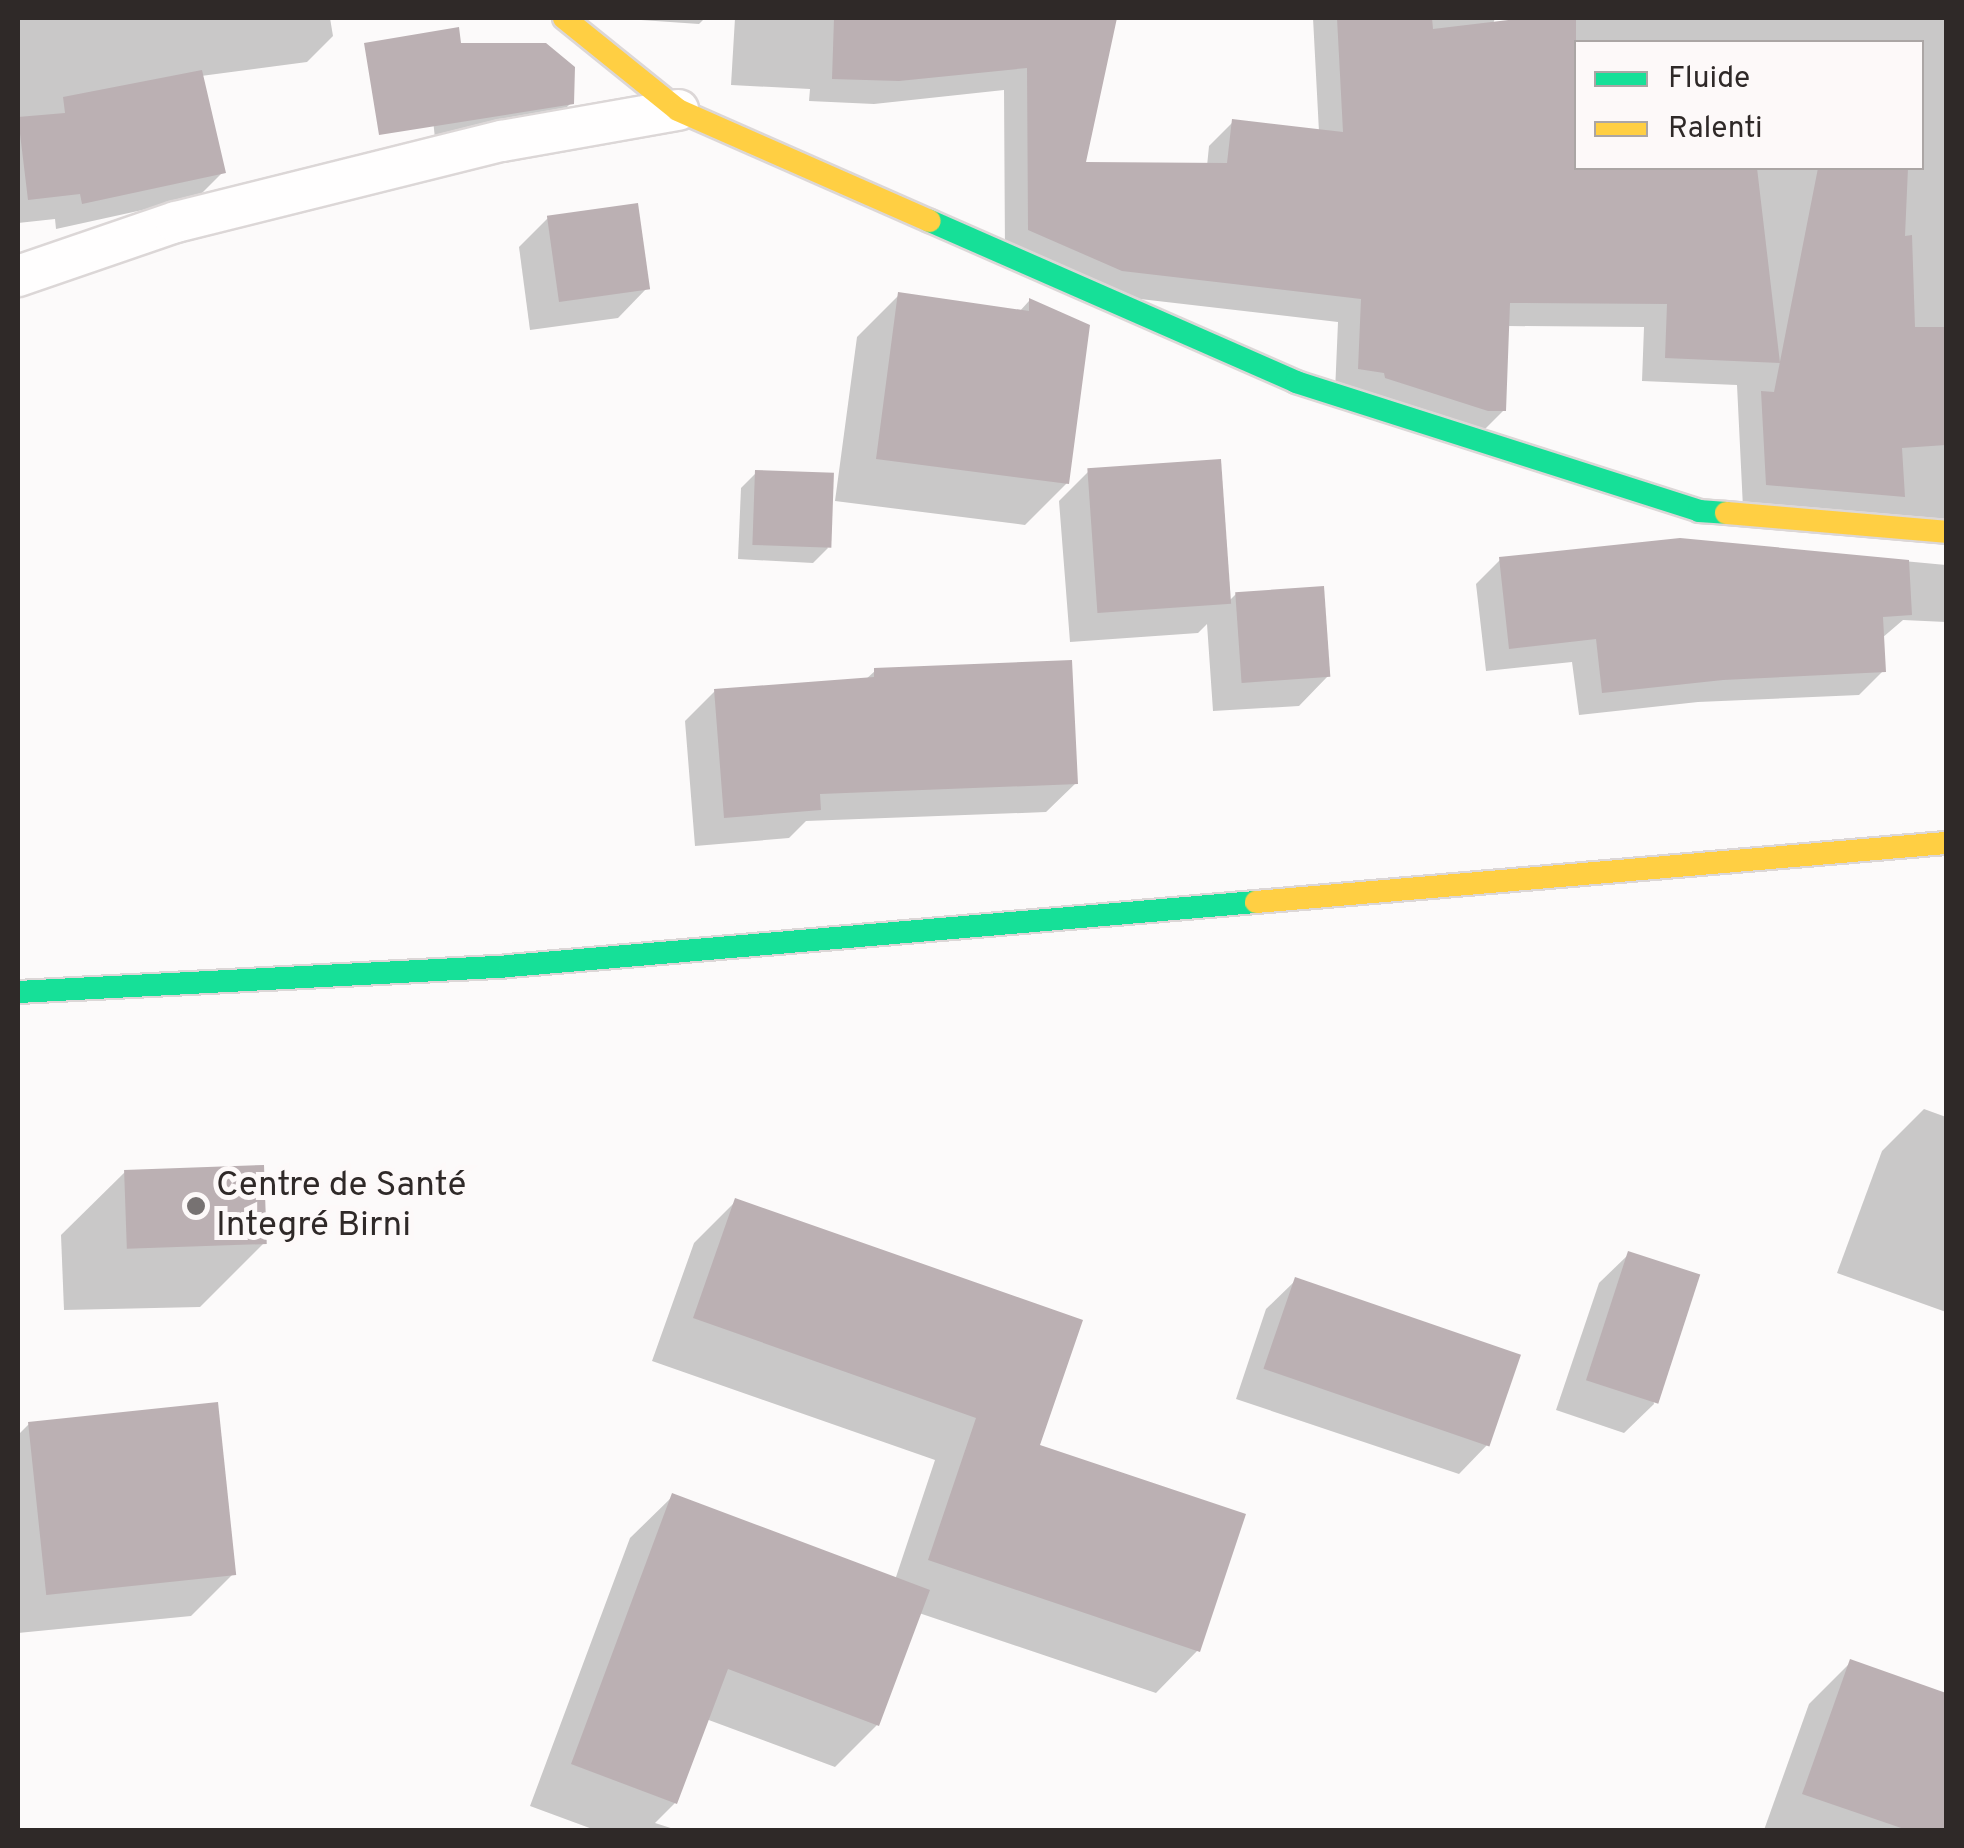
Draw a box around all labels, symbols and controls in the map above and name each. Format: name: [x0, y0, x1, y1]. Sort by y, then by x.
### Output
legend: [1574, 40, 1924, 170]
text: Fluide: [1668, 61, 1750, 98]
text: Ralenti: [1668, 111, 1763, 148]
place label: Centre de Santé Integré Birni: [216, 1165, 466, 1247]
marker: Centre de Santé Integré Birni: [185, 1195, 207, 1217]

